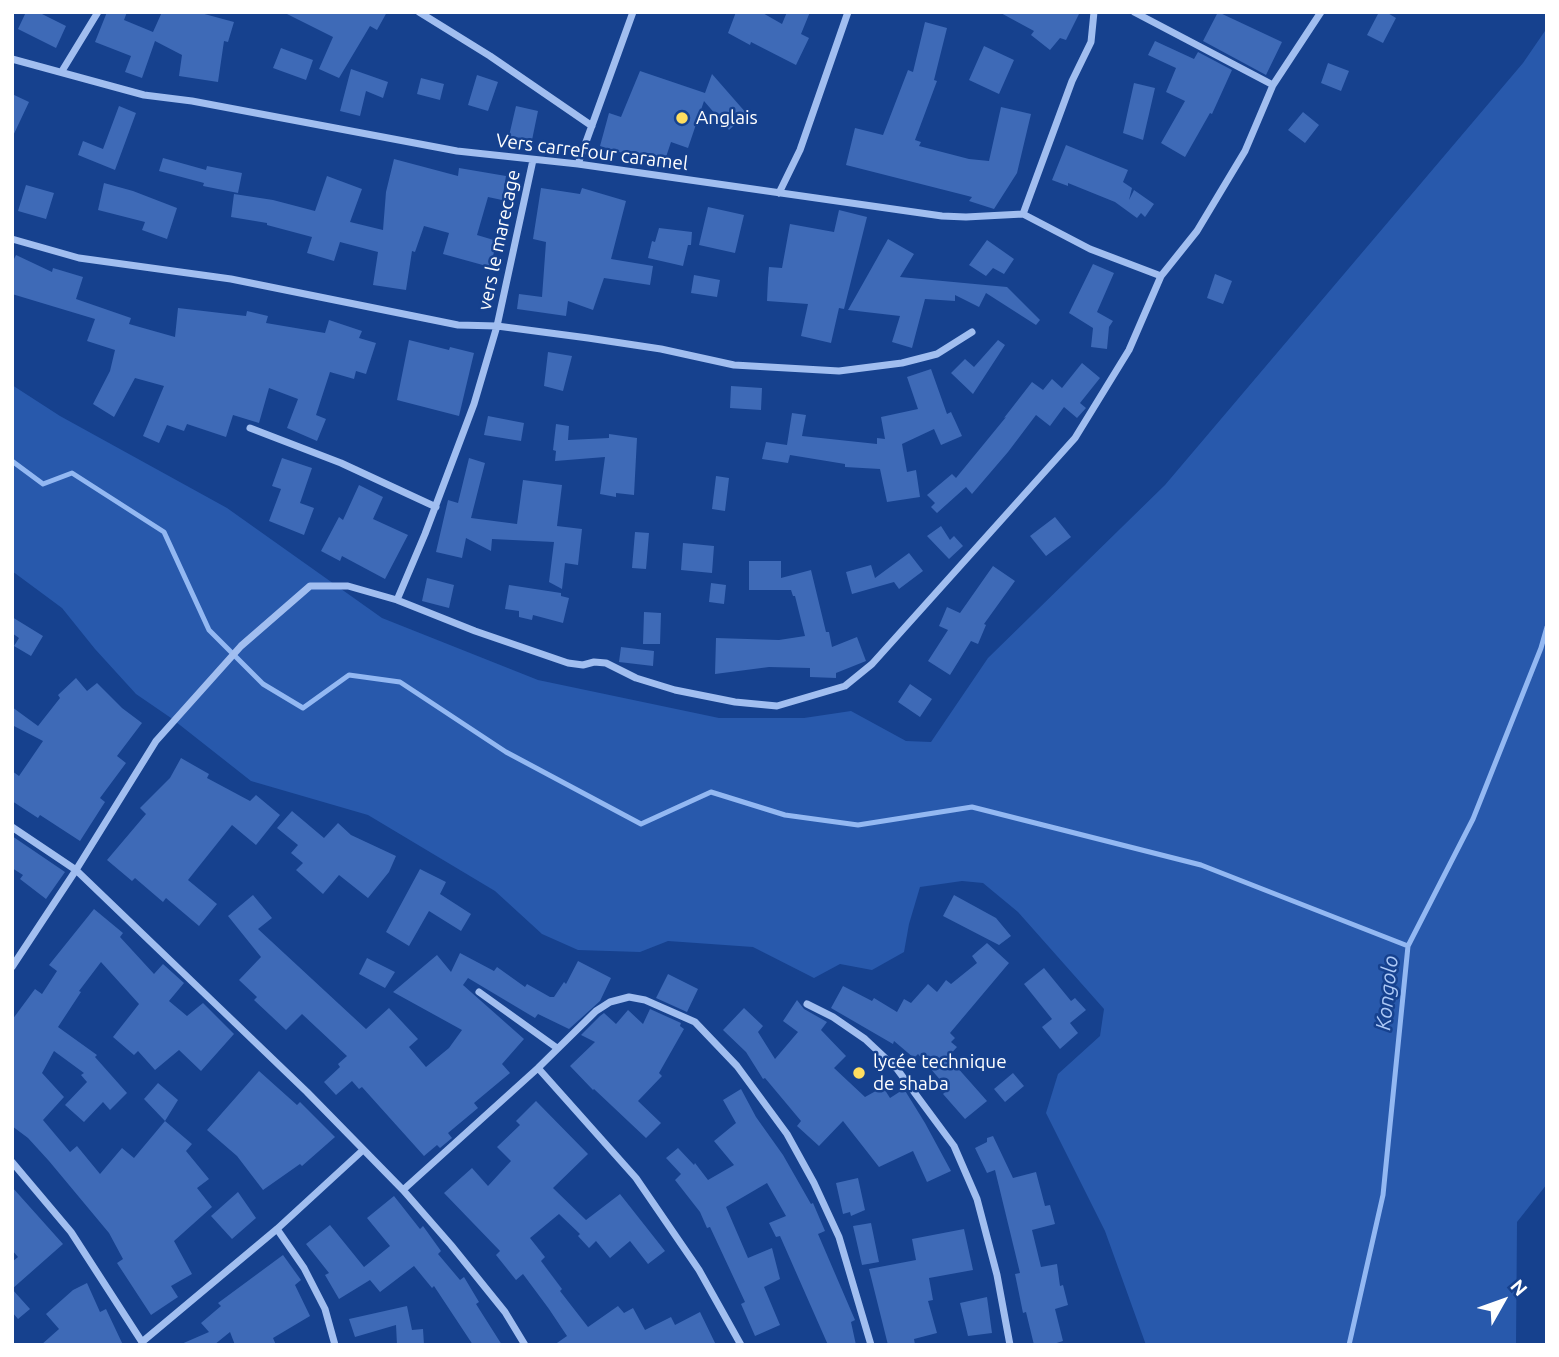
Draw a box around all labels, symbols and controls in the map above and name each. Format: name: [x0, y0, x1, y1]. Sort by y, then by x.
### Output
place label: Anglais: [696, 107, 758, 129]
marker: Anglais: [674, 110, 690, 126]
street label: Vers carrefour caramel: [495, 129, 689, 175]
street label: vers le marecage: [473, 168, 525, 312]
water label: Kongolo: [1371, 954, 1403, 1032]
place label: lycée technique de shaba: [873, 1051, 1007, 1095]
marker: lycée technique de shaba: [851, 1065, 867, 1081]
north arrow: [1468, 1266, 1538, 1336]
text: N: [1506, 1275, 1532, 1300]

